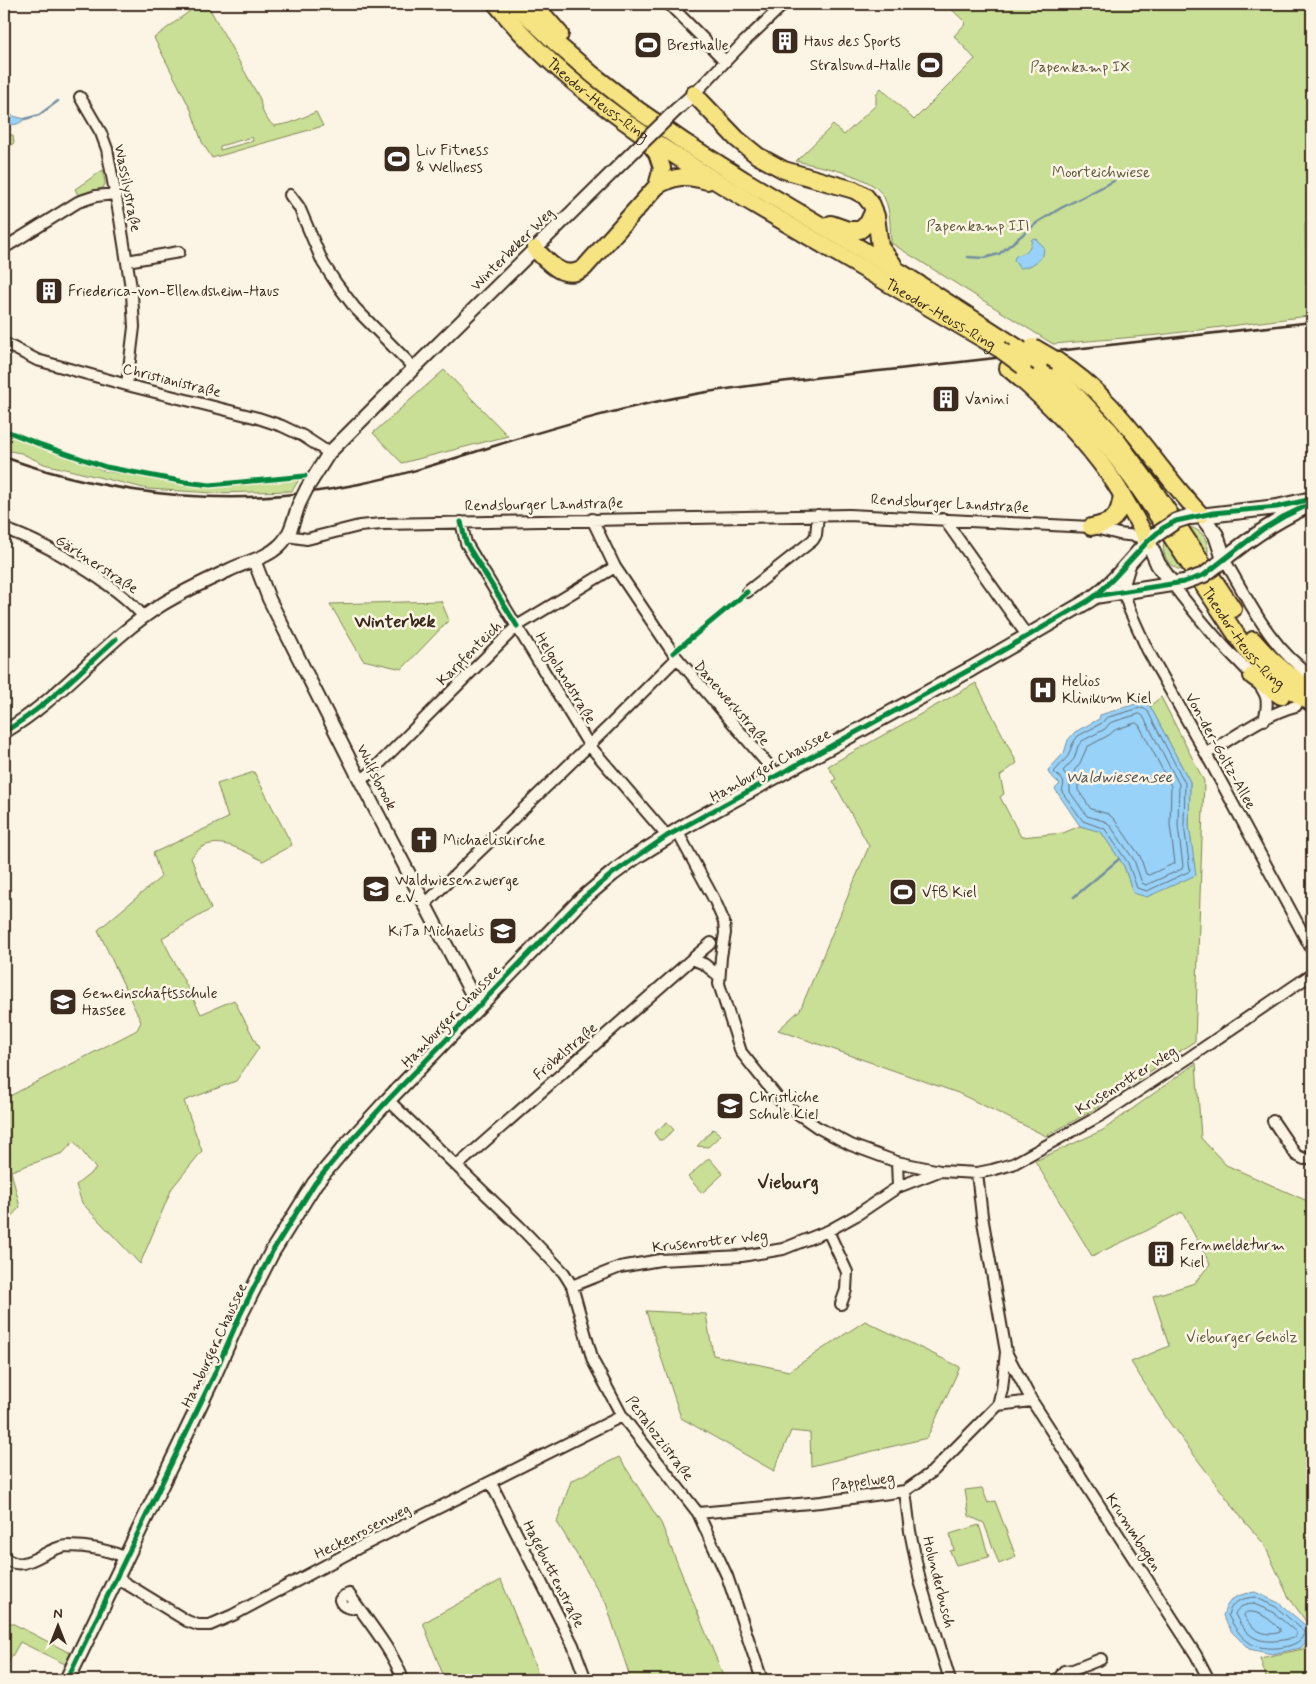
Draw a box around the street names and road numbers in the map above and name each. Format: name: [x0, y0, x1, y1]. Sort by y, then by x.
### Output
street label: Theodor-Heuss-Ring: [542, 54, 653, 147]
street label: Wassilystraße: [109, 143, 145, 234]
street label: Winterbeker Weg: [467, 204, 559, 296]
street label: Theodor-Heuss-Ring: [881, 275, 999, 356]
street label: Christianistraße: [120, 359, 223, 403]
street label: Rendsburger Landstraße: [870, 490, 1030, 518]
street label: Rendsburger Landstraße: [465, 494, 623, 516]
street label: Gärtnerstraße: [51, 531, 142, 599]
street label: Theodor-Heuss-Ring: [1196, 583, 1289, 695]
street label: Karpfenteich: [433, 617, 507, 691]
street label: Helgolandstraße: [529, 629, 600, 728]
street label: Danewerkstraße: [689, 657, 774, 751]
street label: Von-der-Goltz-Allee: [1180, 690, 1261, 813]
street label: Hamburger Chaussee: [706, 724, 835, 808]
street label: Wulfsbrook: [351, 741, 401, 814]
street label: Hamburger Chaussee: [397, 961, 507, 1073]
street label: Fröbelstraße: [529, 1018, 602, 1085]
street label: Krusenrotter Weg: [1072, 1042, 1182, 1121]
street label: Krusenrotter Weg: [651, 1226, 769, 1259]
street label: Hamburger Chaussee: [177, 1280, 254, 1411]
street label: Pestalozzistraße: [621, 1392, 698, 1485]
street label: Pappelweg: [830, 1468, 896, 1497]
street label: Krummbogen: [1100, 1490, 1166, 1576]
street label: Heckenrosenweg: [311, 1499, 414, 1565]
street label: Hagebuttenstraße: [517, 1517, 589, 1632]
street label: Holunderbusch: [917, 1534, 959, 1630]

